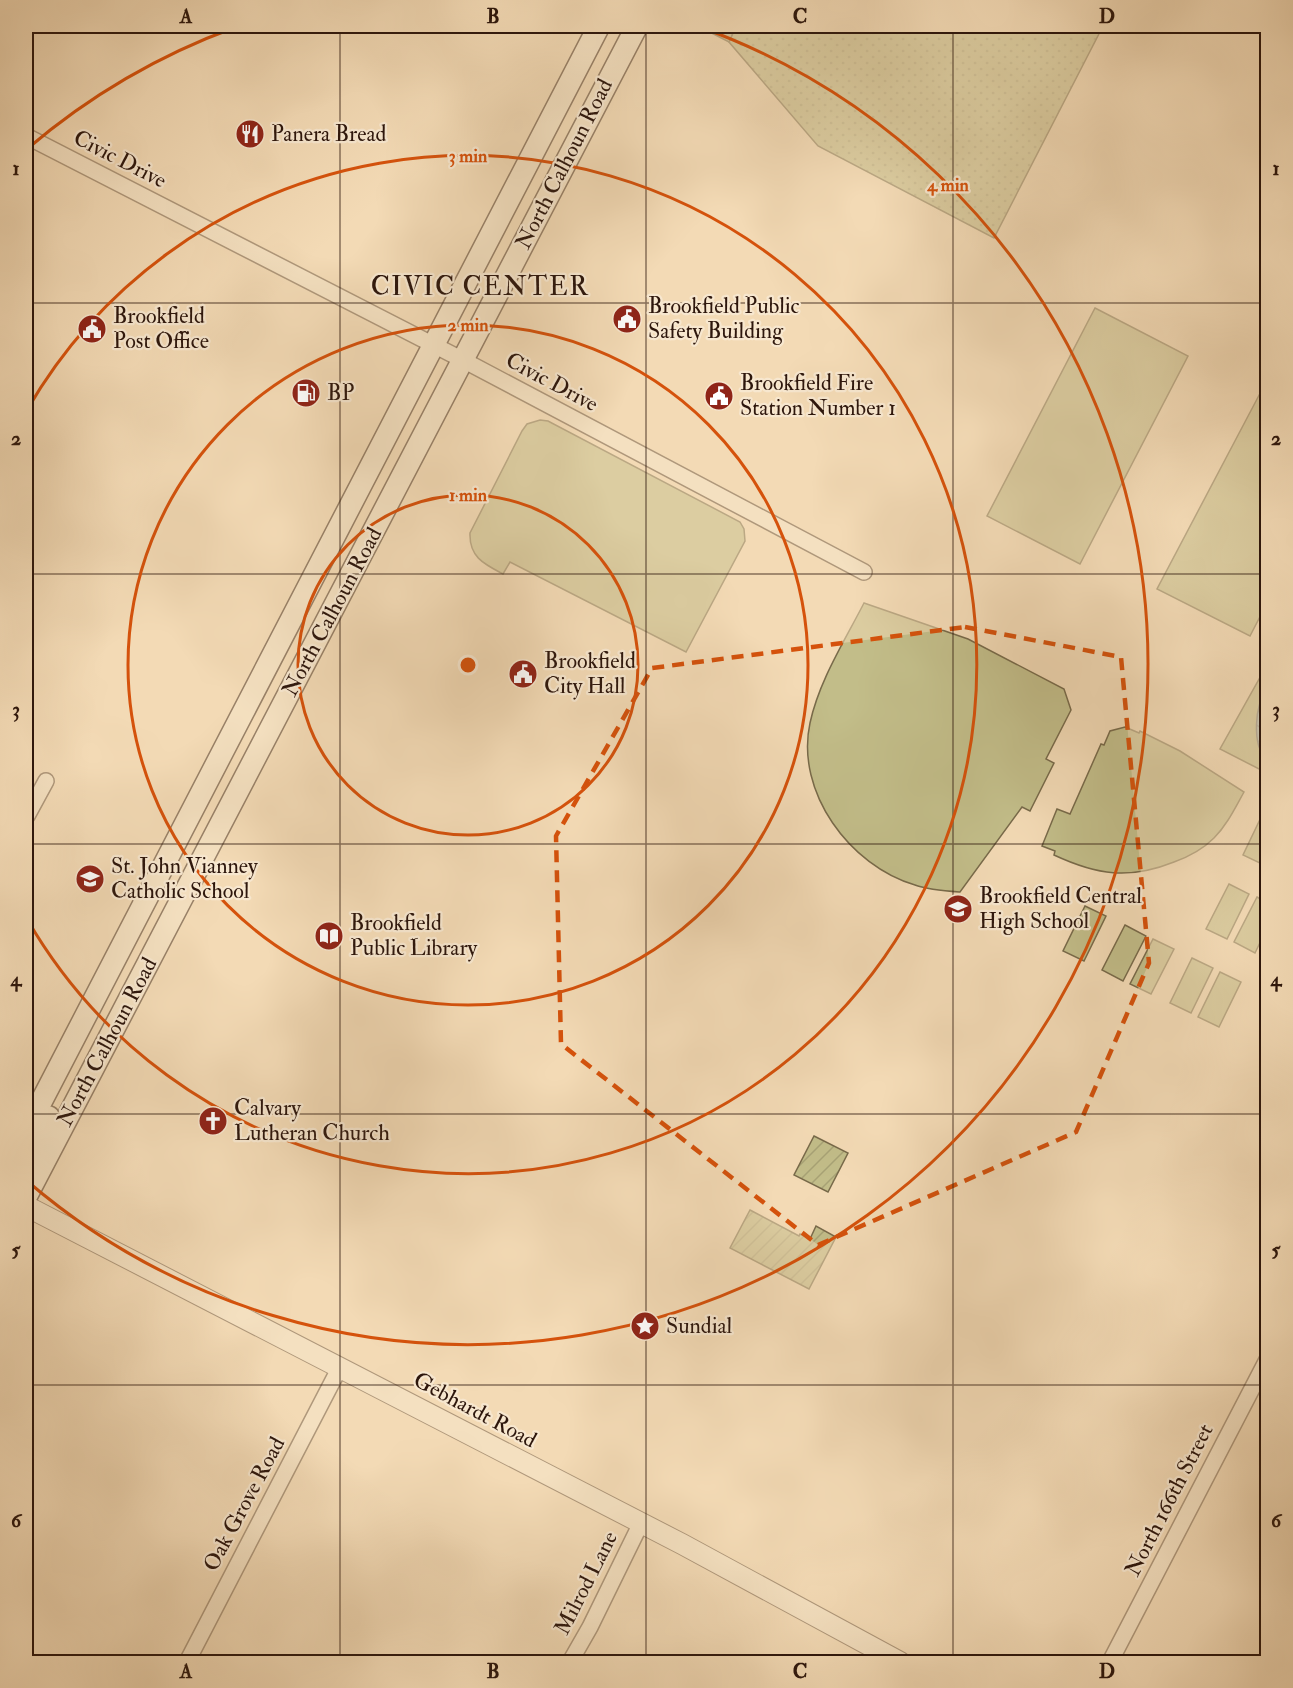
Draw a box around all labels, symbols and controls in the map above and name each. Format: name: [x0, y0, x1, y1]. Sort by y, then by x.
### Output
text: A: [179, 4, 193, 29]
text: B: [486, 4, 500, 29]
text: C: [793, 4, 807, 29]
text: D: [1099, 4, 1115, 29]
street label: North Calhoun Road: [509, 74, 619, 254]
restaurant icon: Panera Bread: [234, 118, 266, 150]
place label: Panera Bread: [271, 120, 386, 148]
street label: Civic Drive: [69, 124, 171, 194]
text: 3 min: [449, 145, 488, 168]
text: 1: [12, 156, 20, 181]
text: 1: [1272, 156, 1280, 181]
text: 4 min: [926, 174, 969, 197]
district label: CIVIC CENTER: [371, 271, 589, 303]
place label: Brookfield Public Safety Building: [648, 292, 800, 345]
place label: Brookfield Post Office: [113, 302, 209, 355]
public building icon: Brookfield Public Safety Building: [611, 303, 643, 335]
public building icon: Brookfield Post Office: [76, 313, 108, 345]
text: 2 min: [448, 314, 489, 337]
street label: Civic Drive: [501, 346, 603, 418]
place label: Brookfield Fire Station Number 1: [740, 369, 896, 422]
fuel station icon: BP: [290, 377, 322, 409]
place label: BP: [327, 379, 354, 407]
public building icon: Brookfield Fire Station Number 1: [703, 380, 735, 412]
text: 2: [11, 426, 21, 451]
text: 2: [1271, 426, 1281, 451]
text: 1 min: [449, 484, 488, 507]
street label: North Calhoun Road: [276, 523, 388, 701]
place label: Brookfield City Hall: [544, 647, 636, 700]
centre of rings: [458, 655, 478, 675]
public building icon: Brookfield City Hall: [507, 658, 539, 690]
text: 3: [12, 697, 20, 722]
text: 3: [1272, 697, 1280, 722]
place label: St. John Vianney Catholic School: [111, 852, 258, 905]
school or university icon: St. John Vianney Catholic School: [74, 863, 106, 895]
place label: Brookfield Central High School: [979, 882, 1142, 935]
school or university icon: Brookfield Central High School: [942, 893, 974, 925]
place label: Brookfield Public Library: [350, 909, 478, 962]
library icon: Brookfield Public Library: [313, 920, 345, 952]
street label: North Calhoun Road: [51, 953, 163, 1131]
text: 4: [10, 967, 23, 992]
text: 4: [1270, 967, 1283, 992]
place label: Calvary Lutheran Church: [234, 1094, 390, 1147]
church icon: Calvary Lutheran Church: [197, 1105, 229, 1137]
text: 5: [12, 1237, 22, 1262]
text: 5: [1272, 1237, 1282, 1262]
place icon: Sundial: [629, 1310, 661, 1342]
place label: Sundial: [666, 1312, 733, 1340]
street label: Gebhardt Road: [409, 1366, 542, 1454]
street label: North 166th Street: [1118, 1419, 1220, 1581]
street label: Oak Grove Road: [197, 1432, 291, 1576]
text: 6: [11, 1508, 23, 1533]
text: 6: [1271, 1508, 1283, 1533]
street label: Milrod Lane: [548, 1527, 624, 1639]
text: A: [179, 1659, 193, 1684]
text: B: [486, 1659, 500, 1684]
text: C: [793, 1659, 807, 1684]
text: D: [1099, 1659, 1115, 1684]

